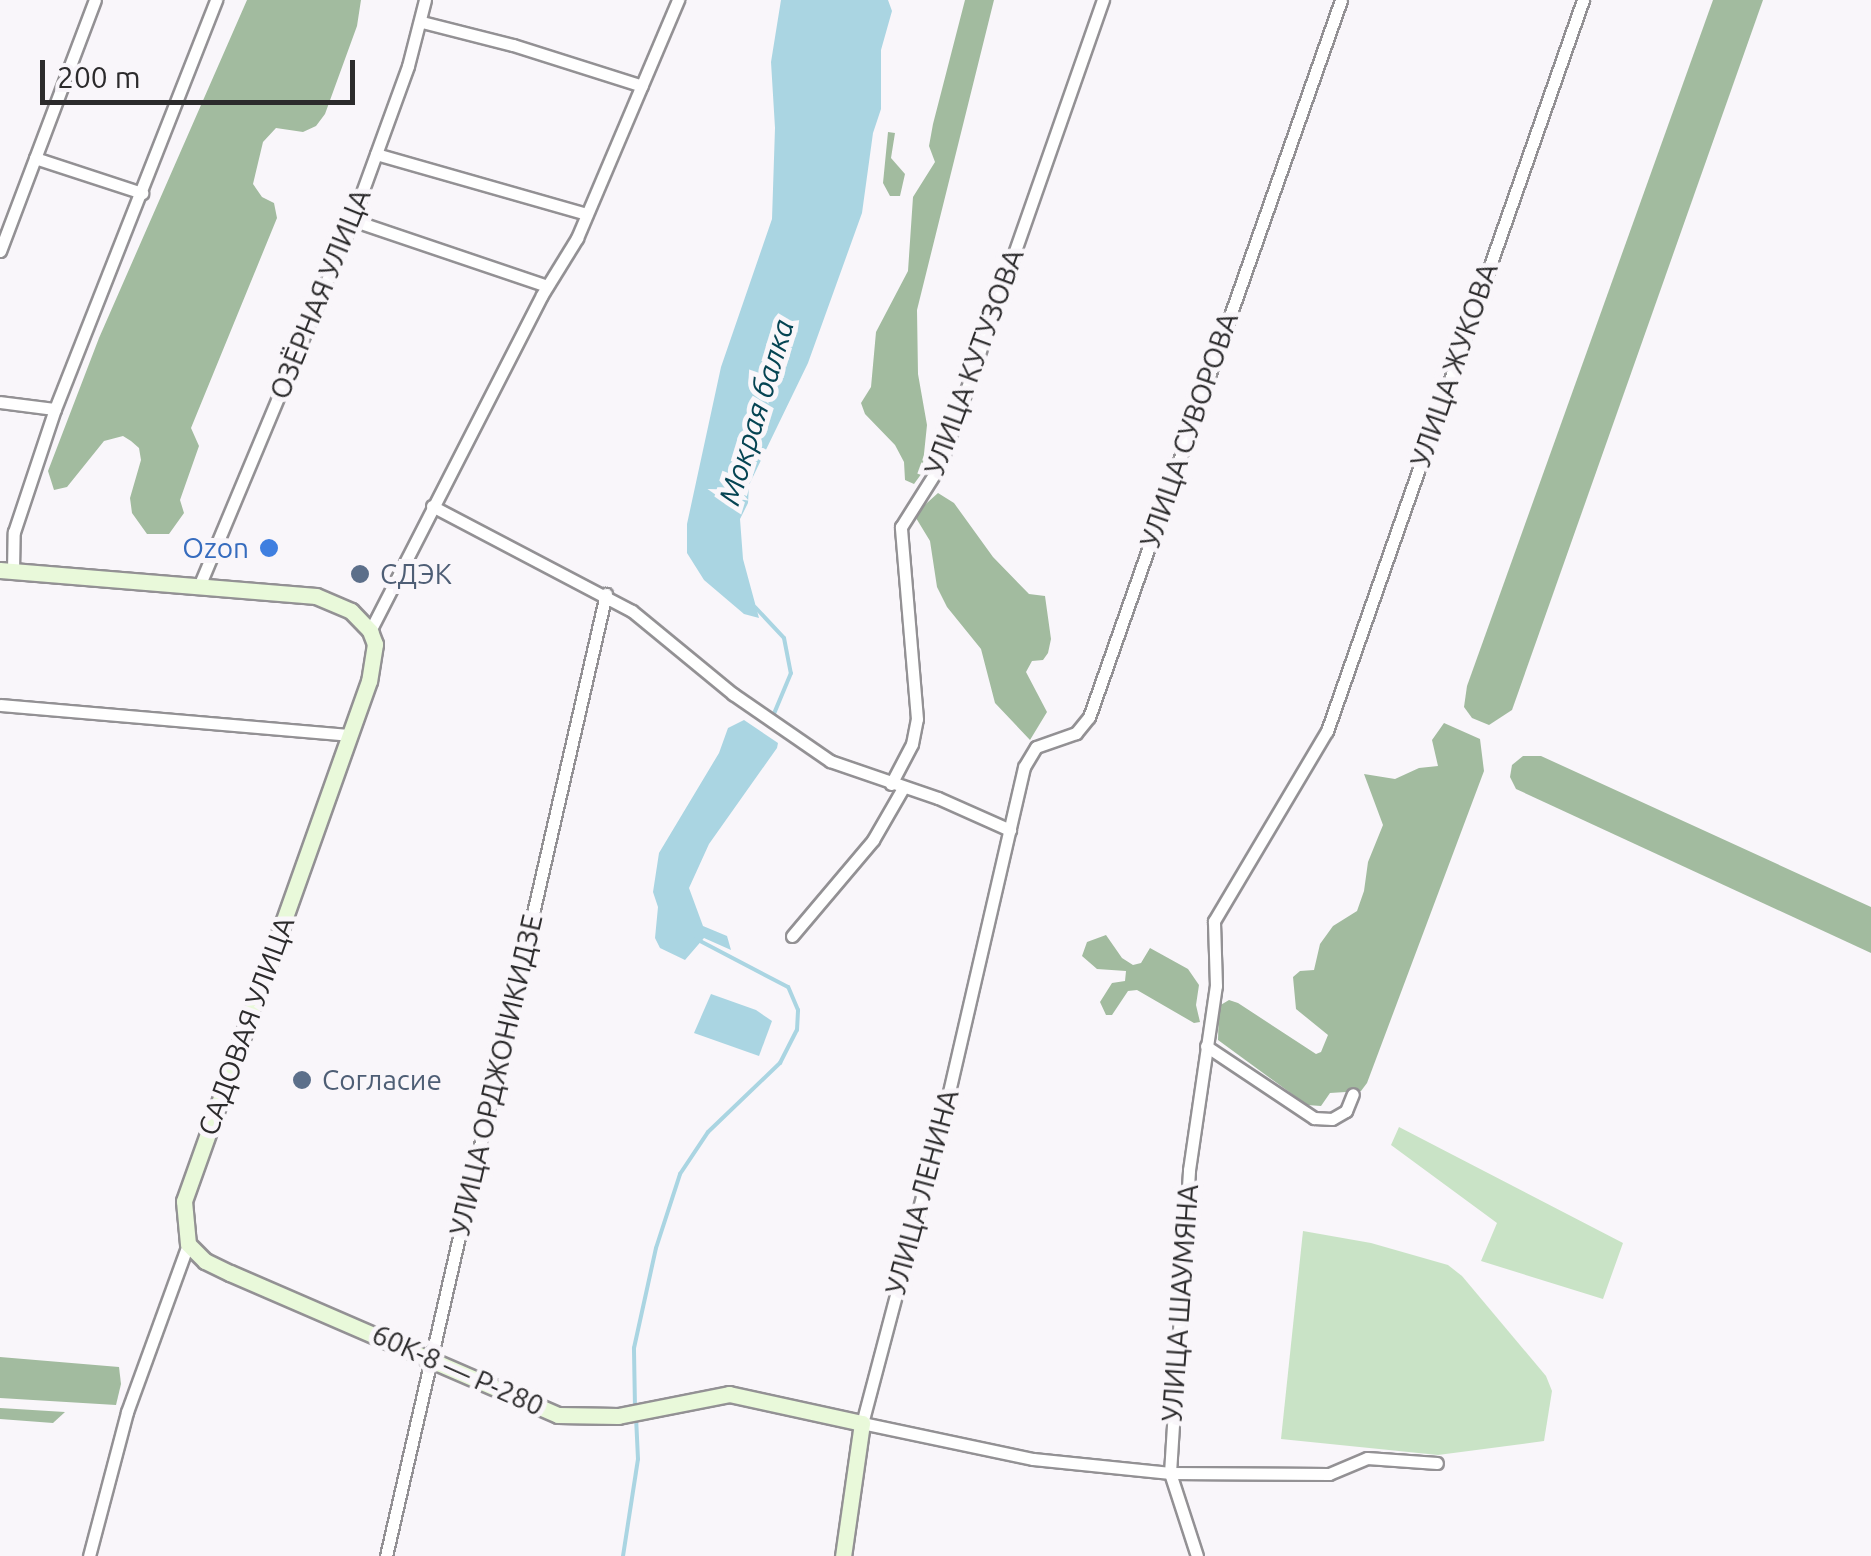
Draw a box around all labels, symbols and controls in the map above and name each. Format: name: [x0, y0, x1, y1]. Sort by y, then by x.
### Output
scale bar: [45, 40, 360, 102]
text: 200 m: [57, 60, 141, 94]
street label: ОЗЁРНАЯ УЛИЦА: [263, 184, 377, 404]
street label: УЛИЦА КУТУЗОВА: [917, 244, 1031, 480]
street label: УЛИЦА ЖУКОВА: [1403, 259, 1505, 471]
street label: УЛИЦА СУВОРОВА: [1133, 308, 1245, 552]
water label: Мокрая балка: [711, 315, 801, 509]
place label: Ozon: [182, 531, 249, 565]
marker: Ozon: [258, 537, 280, 559]
place label: СДЭК: [380, 557, 452, 591]
marker: СДЭК: [349, 563, 371, 585]
street label: УЛИЦА ОРДЖОНИКИДЗЕ: [443, 911, 549, 1239]
street label: САДОВАЯ УЛИЦА: [191, 912, 301, 1140]
place label: Согласие: [322, 1063, 442, 1097]
marker: Согласие: [291, 1069, 313, 1091]
street label: УЛИЦА ЛЕНИНА: [878, 1086, 966, 1298]
street label: УЛИЦА ШАУМЯНА: [1155, 1183, 1205, 1423]
street label: 60К-8 — Р-280: [367, 1317, 549, 1423]

